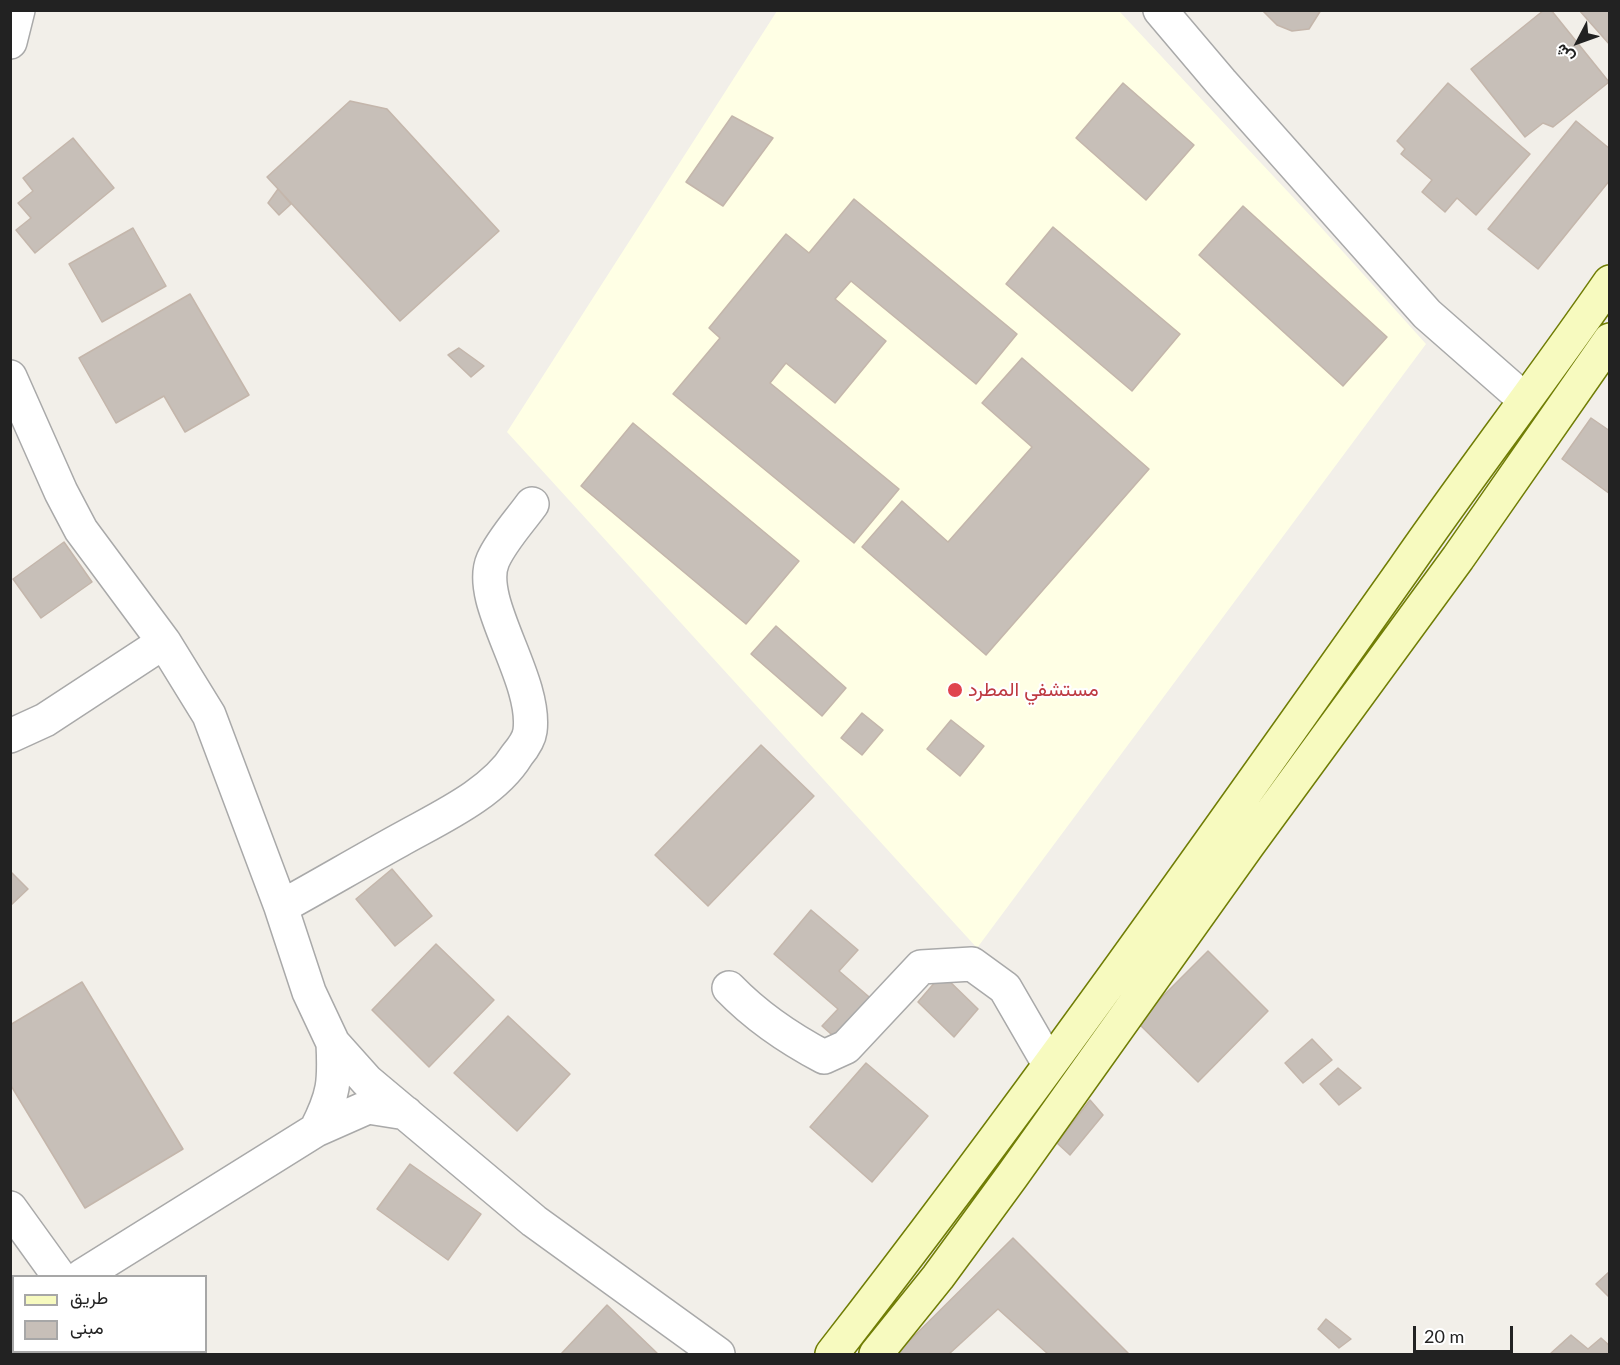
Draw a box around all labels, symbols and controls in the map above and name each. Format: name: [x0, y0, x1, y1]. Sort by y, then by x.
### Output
north arrow: [1548, 12, 1608, 72]
text: ش: [1551, 41, 1578, 68]
place label: مستشفي المطرد: [968, 678, 1099, 702]
marker: مستشفي المطرد: [946, 681, 964, 699]
legend: [12, 1275, 207, 1353]
text: طريق: [70, 1286, 108, 1308]
scale bar: [1416, 1314, 1516, 1352]
text: مبنى: [70, 1316, 104, 1338]
text: 20 m: [1424, 1325, 1464, 1347]

